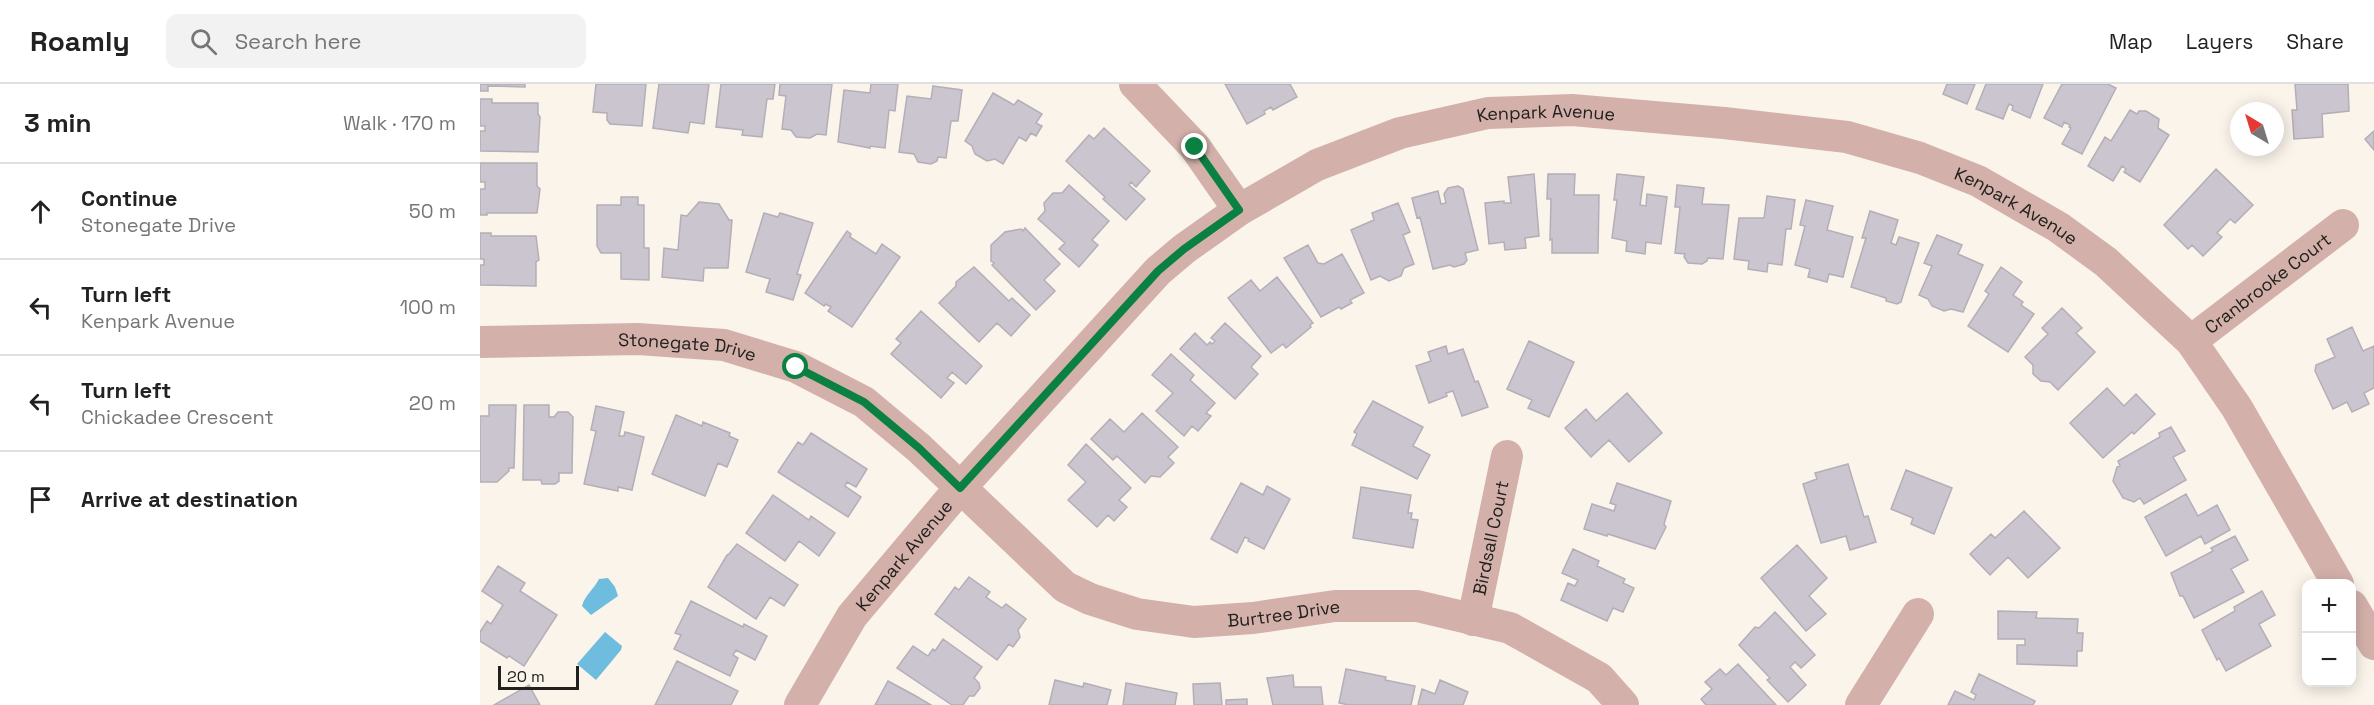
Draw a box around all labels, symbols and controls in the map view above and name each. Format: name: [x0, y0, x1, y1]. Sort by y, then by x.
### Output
search box: [166, 14, 586, 68]
text: Roamly: [30, 23, 130, 59]
icon: search: [187, 25, 220, 58]
text: Search here: [235, 27, 361, 55]
text: Map: [2109, 28, 2153, 55]
text: Layers: [2186, 28, 2253, 55]
text: Share: [2286, 28, 2344, 55]
street label: Kenpark Avenue: [1474, 98, 1616, 127]
north arrow: [2230, 102, 2284, 156]
text: 3 min: [24, 106, 92, 140]
text: Walk · 170 m: [343, 110, 456, 136]
route end: [1181, 133, 1207, 159]
street label: Kenpark Avenue: [1951, 161, 2083, 249]
text: Continue: [81, 184, 177, 212]
icon: ahead: [24, 195, 57, 228]
text: 50 m: [409, 198, 456, 224]
text: Stonegate Drive: [81, 212, 236, 238]
street label: Cranbrooke Court: [2199, 227, 2335, 338]
text: Turn left: [81, 280, 171, 308]
icon: left: [24, 291, 57, 324]
text: 100 m: [400, 294, 456, 320]
text: Kenpark Avenue: [81, 308, 235, 334]
street label: Stonegate Drive: [618, 327, 759, 366]
route start: [782, 353, 808, 379]
text: Turn left: [81, 376, 171, 404]
icon: left: [24, 387, 57, 420]
text: 20 m: [409, 390, 456, 416]
text: Chickadee Crescent: [81, 404, 274, 430]
street label: Birdsall Court: [1467, 478, 1513, 597]
icon: arrive: [24, 483, 57, 516]
text: Arrive at destination: [81, 485, 298, 513]
street label: Kenpark Avenue: [850, 494, 957, 615]
map controls: [2302, 579, 2356, 687]
button: +: [2302, 579, 2356, 633]
street label: Burtree Drive: [1226, 594, 1341, 631]
button: −: [2302, 633, 2356, 687]
scale bar: [498, 663, 579, 690]
text: 20 m: [507, 666, 545, 687]

